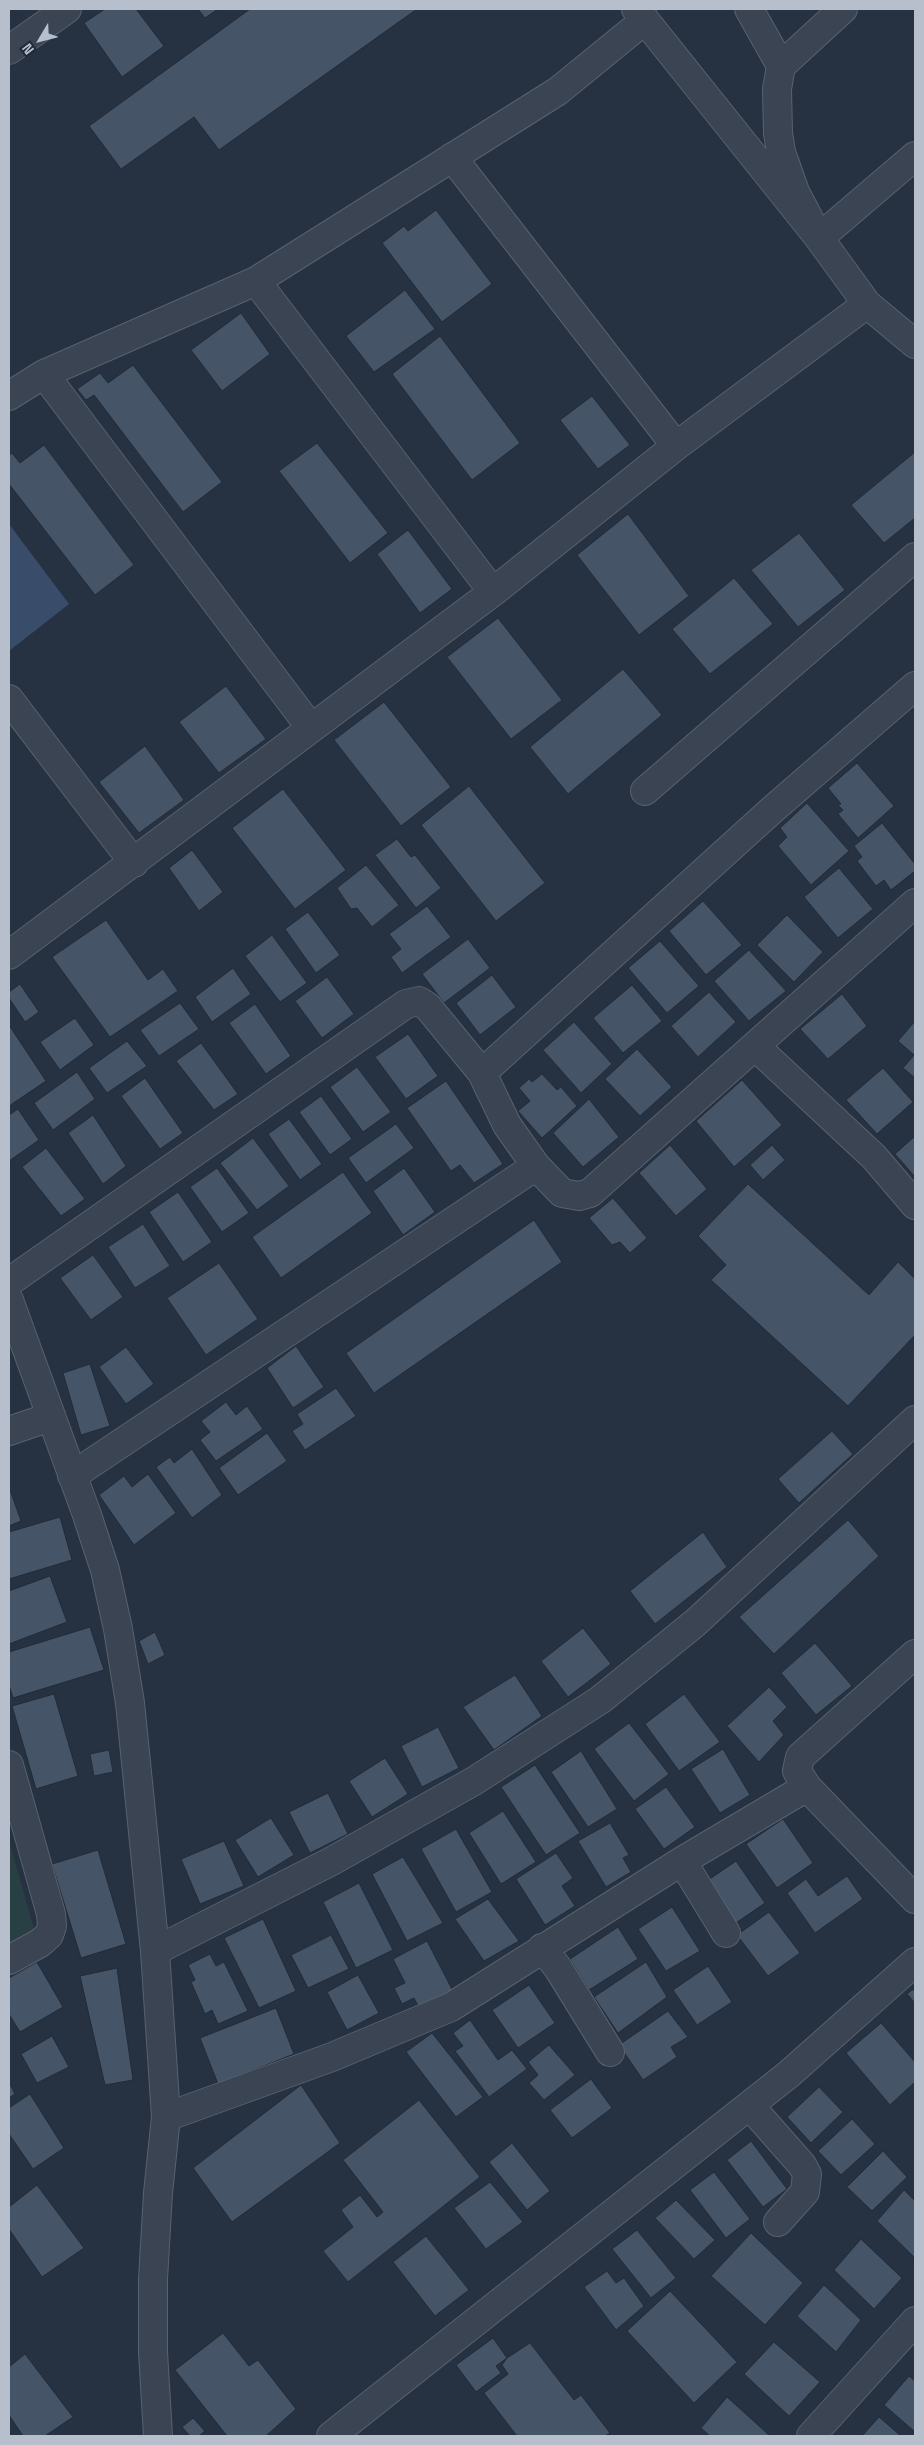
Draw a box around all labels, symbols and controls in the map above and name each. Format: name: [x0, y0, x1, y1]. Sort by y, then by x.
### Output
north arrow: [15, 15, 65, 65]
text: N: [18, 40, 38, 58]

